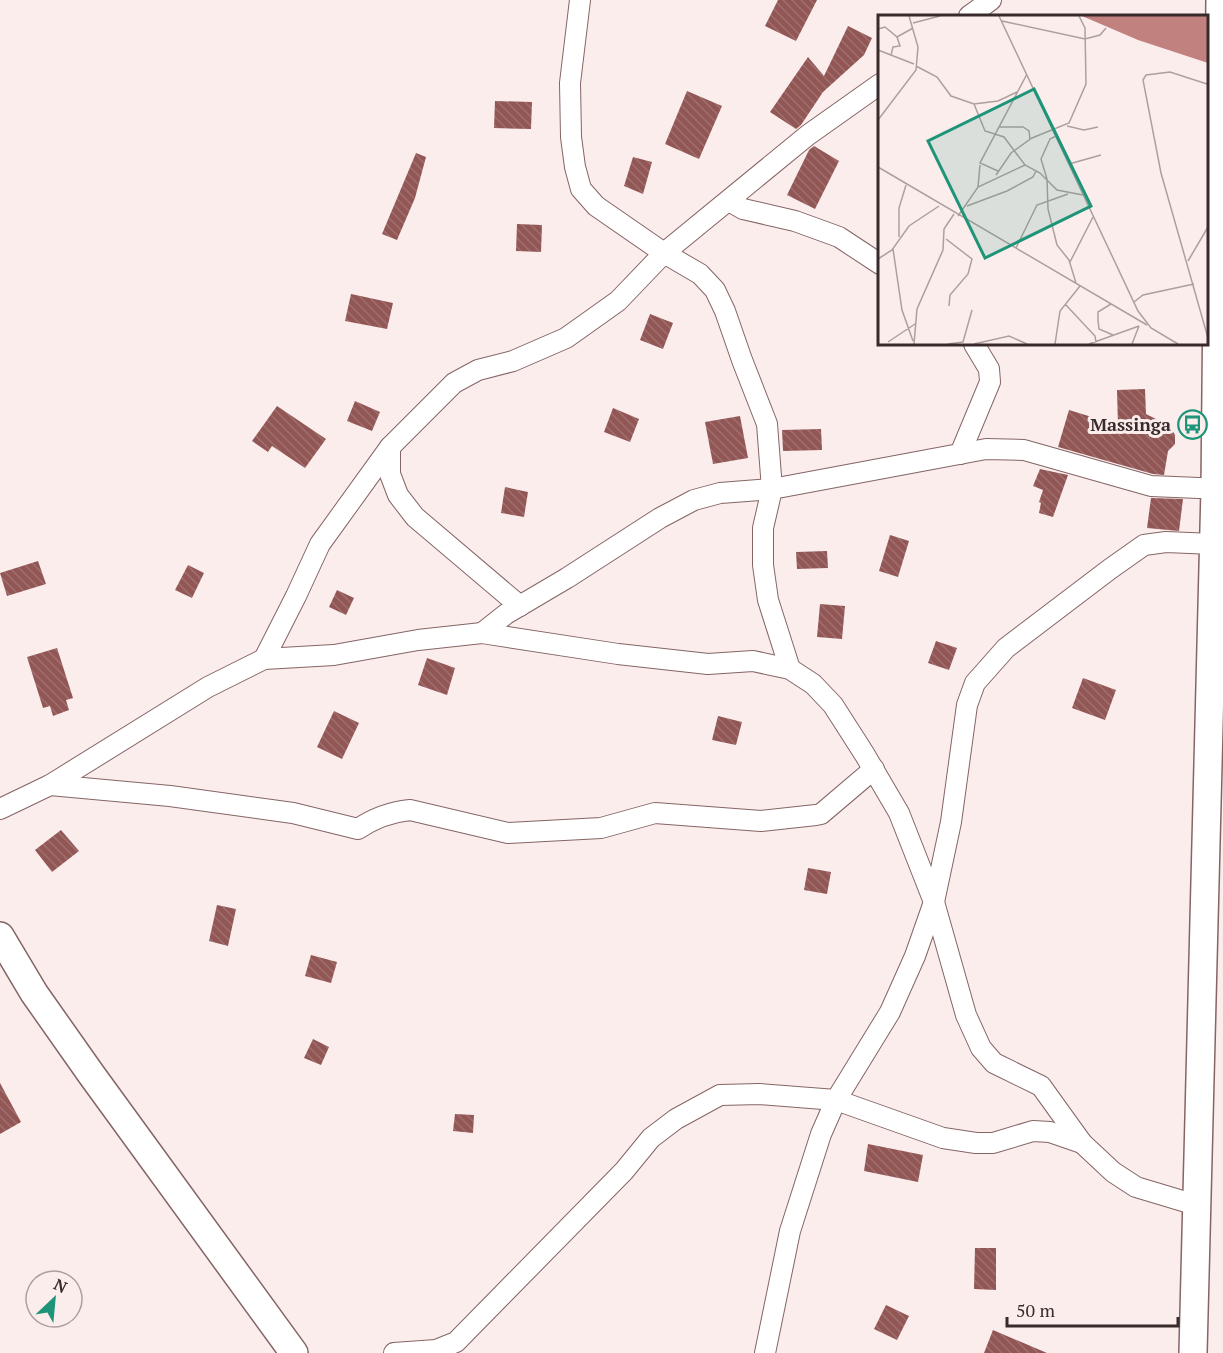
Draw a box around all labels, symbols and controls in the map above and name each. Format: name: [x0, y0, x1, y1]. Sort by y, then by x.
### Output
inset map: [878, 15, 1208, 345]
bus stop icon: Massinga: [1176, 408, 1208, 440]
place label: Massinga: [1090, 412, 1171, 436]
north arrow: [24, 1269, 84, 1329]
text: N: [50, 1273, 71, 1298]
scale bar: [1007, 1290, 1178, 1328]
text: 50 m: [1016, 1298, 1056, 1322]

